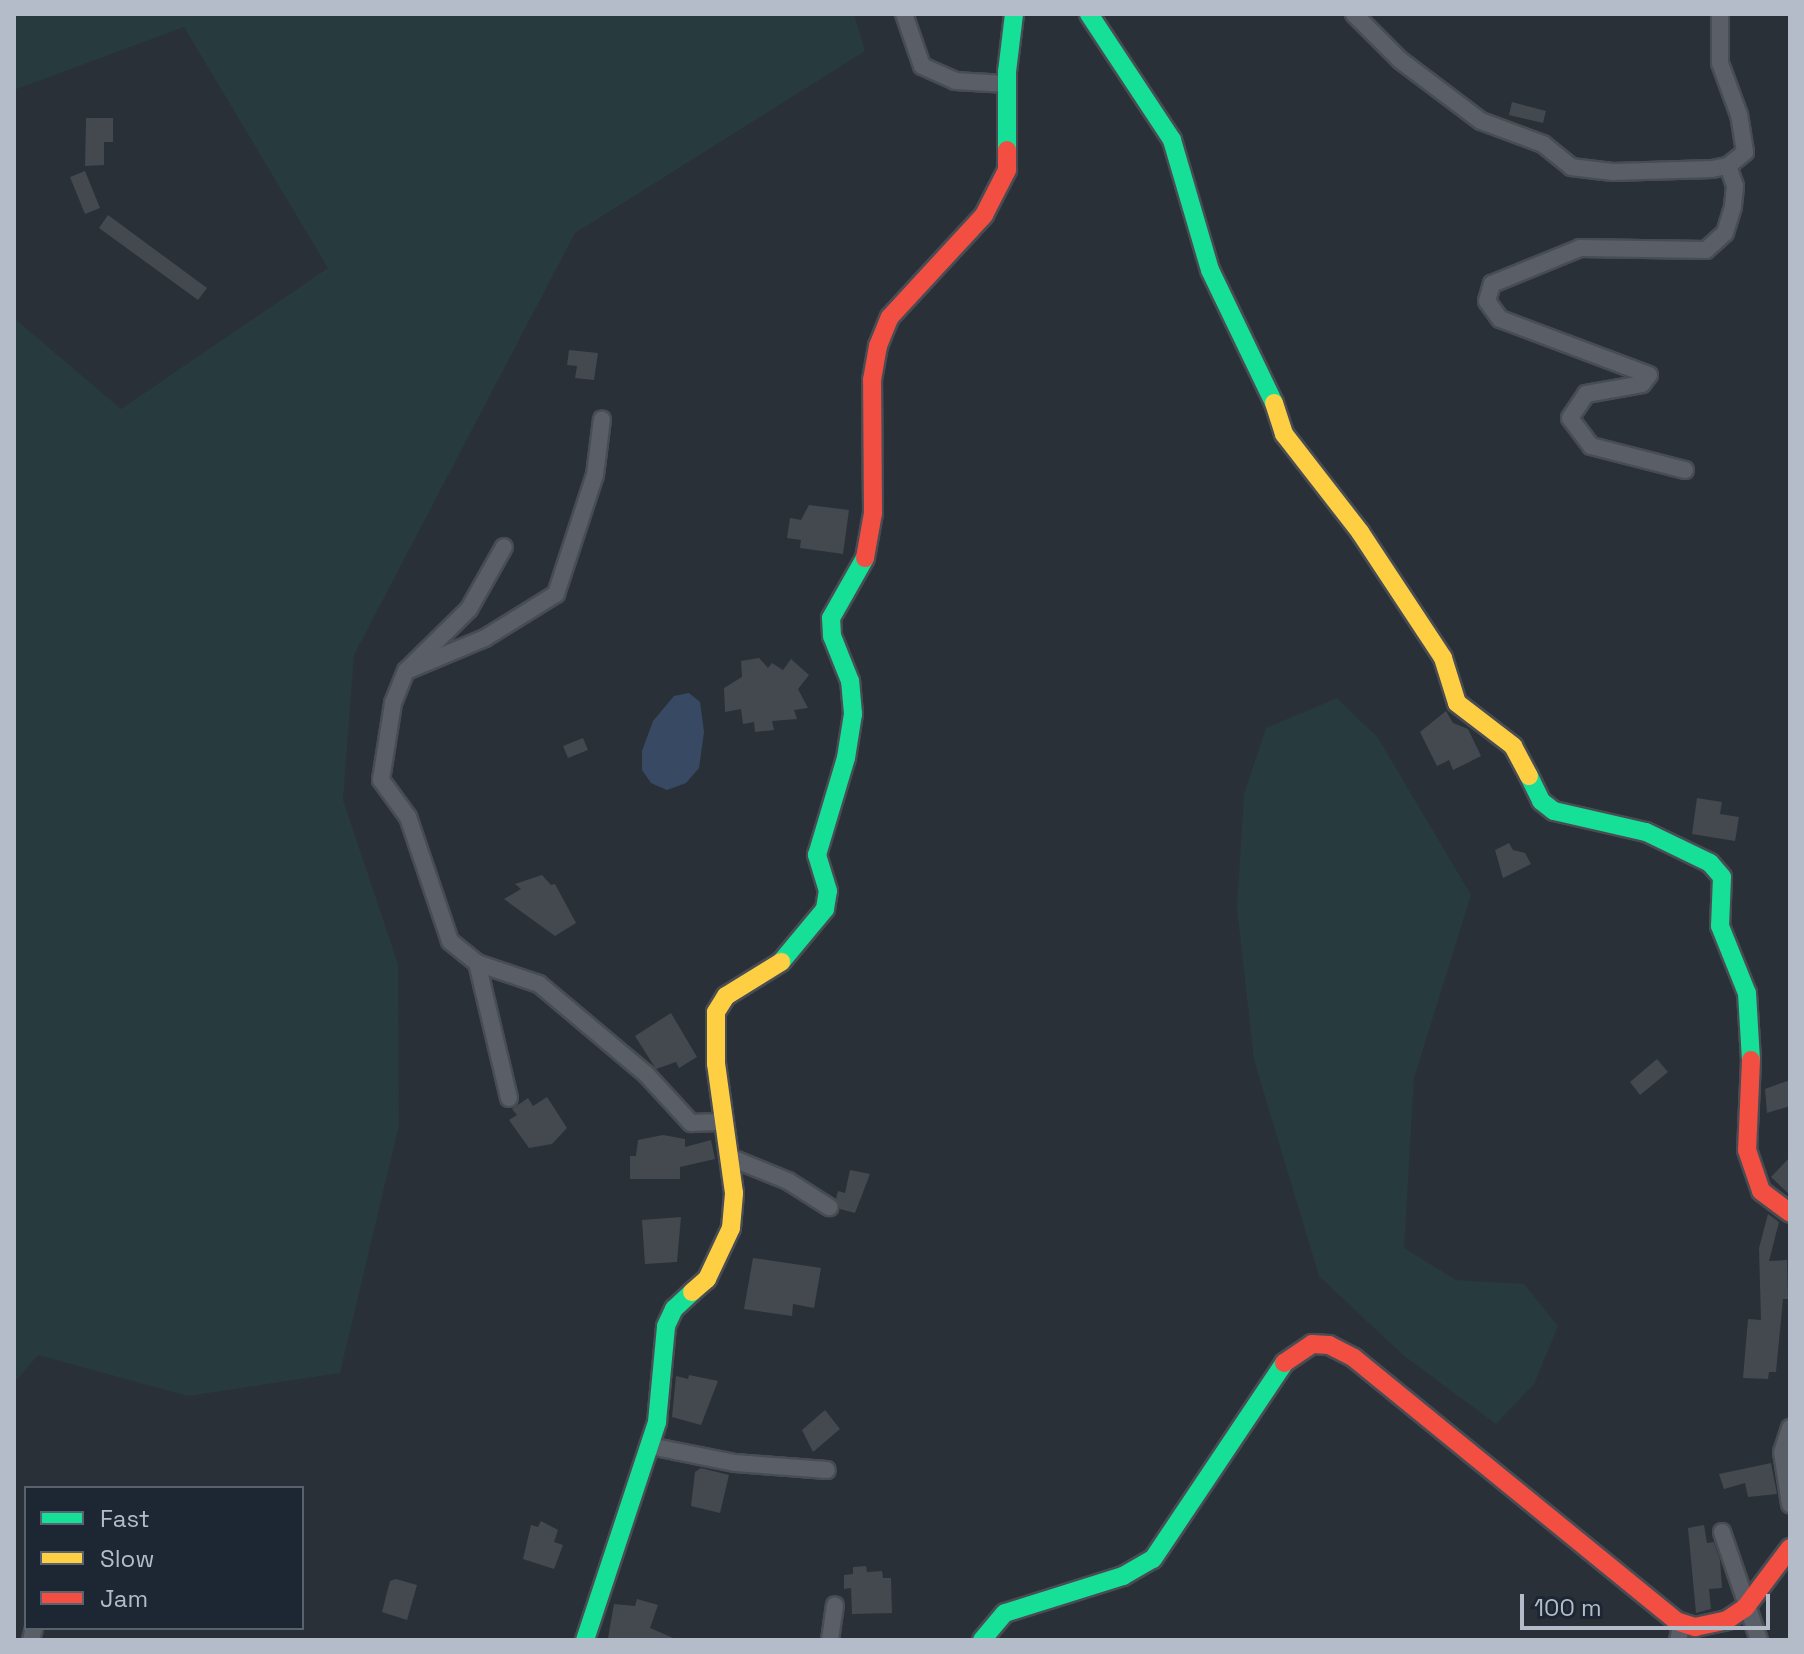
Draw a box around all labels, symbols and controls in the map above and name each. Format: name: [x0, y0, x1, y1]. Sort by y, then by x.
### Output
legend: [24, 1486, 304, 1630]
text: Fast: [100, 1503, 150, 1534]
text: Slow: [100, 1543, 154, 1574]
scale bar: [1524, 1578, 1774, 1628]
text: Jam: [100, 1583, 148, 1614]
text: 100 m: [1534, 1592, 1602, 1623]

